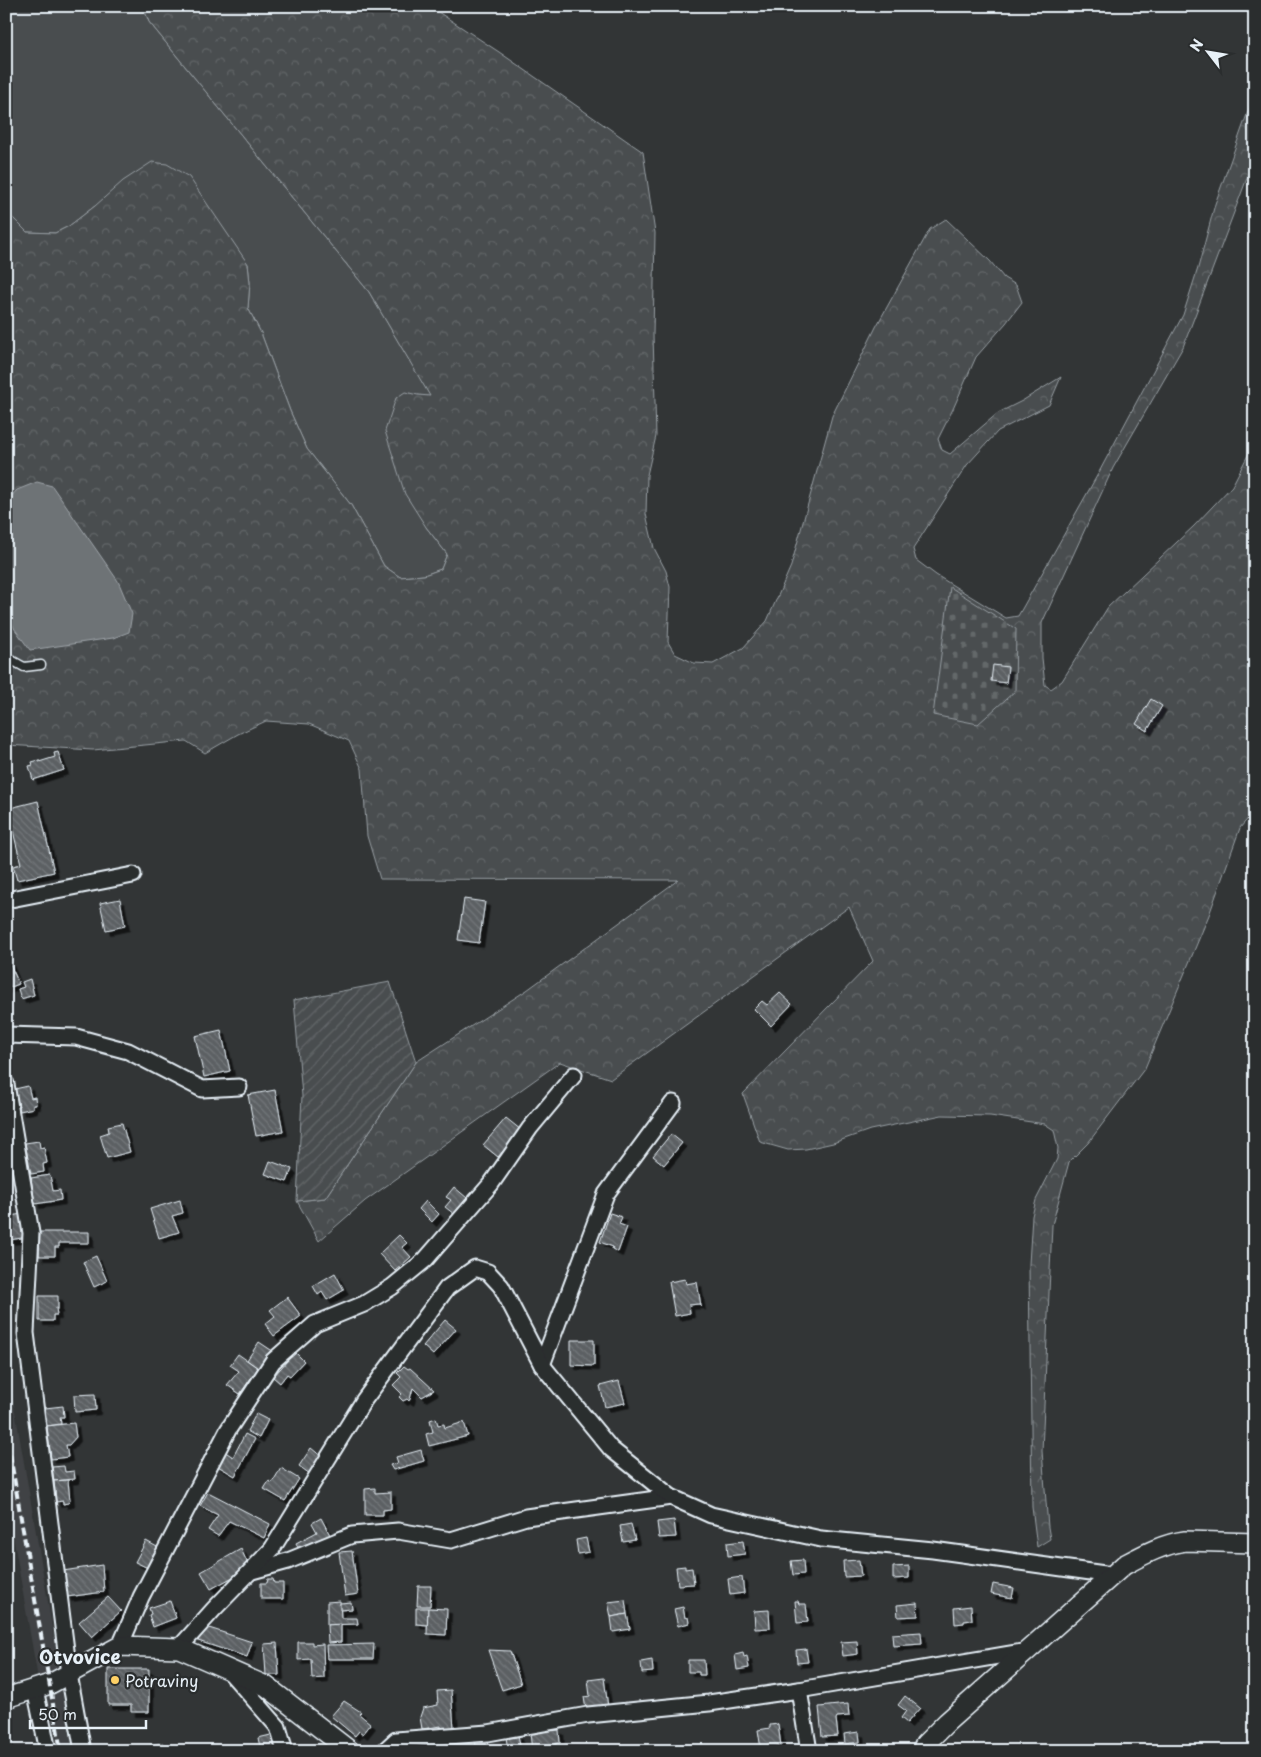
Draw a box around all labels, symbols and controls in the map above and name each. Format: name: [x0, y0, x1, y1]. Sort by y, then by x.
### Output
north arrow: [1184, 28, 1234, 78]
text: N: [1185, 35, 1208, 55]
district label: Otvovice: [39, 1642, 121, 1670]
place label: Potraviny: [125, 1668, 198, 1692]
marker: Potraviny: [109, 1674, 121, 1686]
scale bar: [30, 1697, 146, 1729]
text: 50 m: [38, 1702, 77, 1725]

